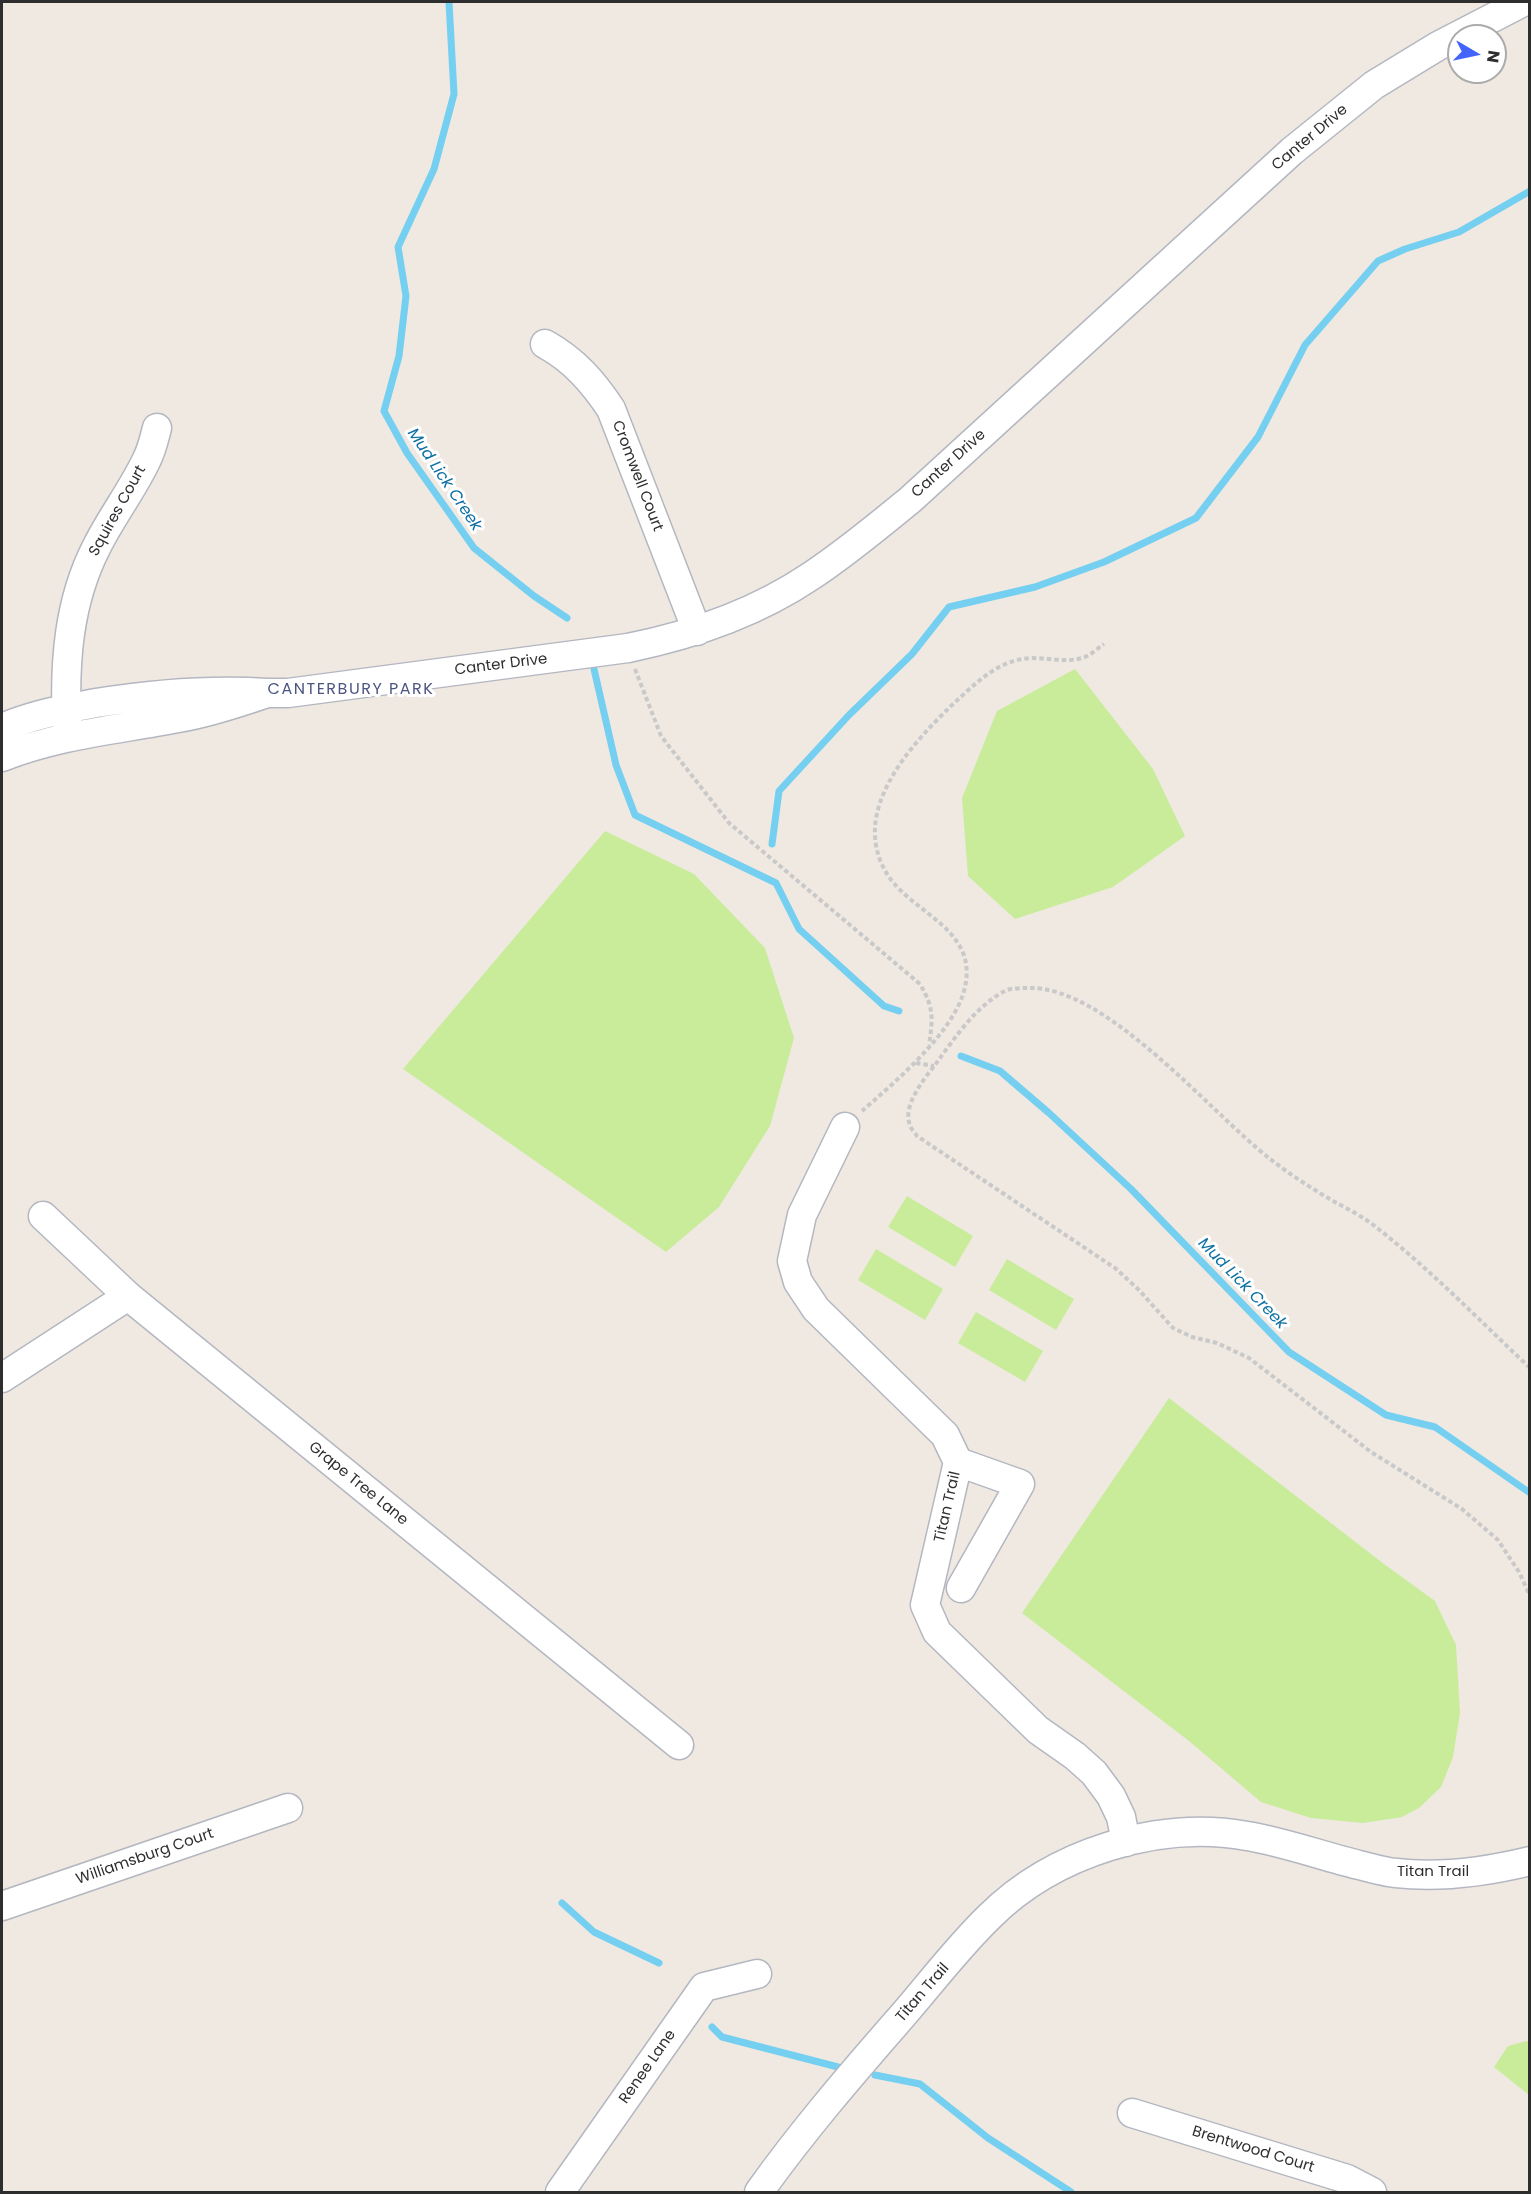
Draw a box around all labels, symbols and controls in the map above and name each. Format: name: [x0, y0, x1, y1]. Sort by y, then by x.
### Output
north arrow: [1447, 24, 1507, 84]
text: N: [1481, 49, 1506, 64]
street label: Canter Drive: [1268, 101, 1352, 175]
street label: Cromwell Court: [608, 418, 666, 534]
water label: Mud Lick Creek: [403, 425, 485, 535]
street label: Canter Drive: [908, 426, 990, 502]
street label: Squires Court: [86, 463, 150, 559]
street label: Canter Drive: [454, 650, 548, 680]
district label: CANTERBURY PARK: [268, 680, 434, 700]
water label: Mud Lick Creek: [1194, 1234, 1290, 1334]
street label: Grape Tree Lane: [305, 1438, 411, 1530]
street label: Titan Trail: [931, 1470, 965, 1544]
street label: Williamsburg Court: [74, 1825, 216, 1889]
street label: Titan Trail: [1397, 1863, 1469, 1881]
street label: Titan Trail: [893, 1960, 953, 2026]
street label: Renee Lane: [616, 2027, 680, 2107]
street label: Brentwood Court: [1190, 2123, 1316, 2177]

